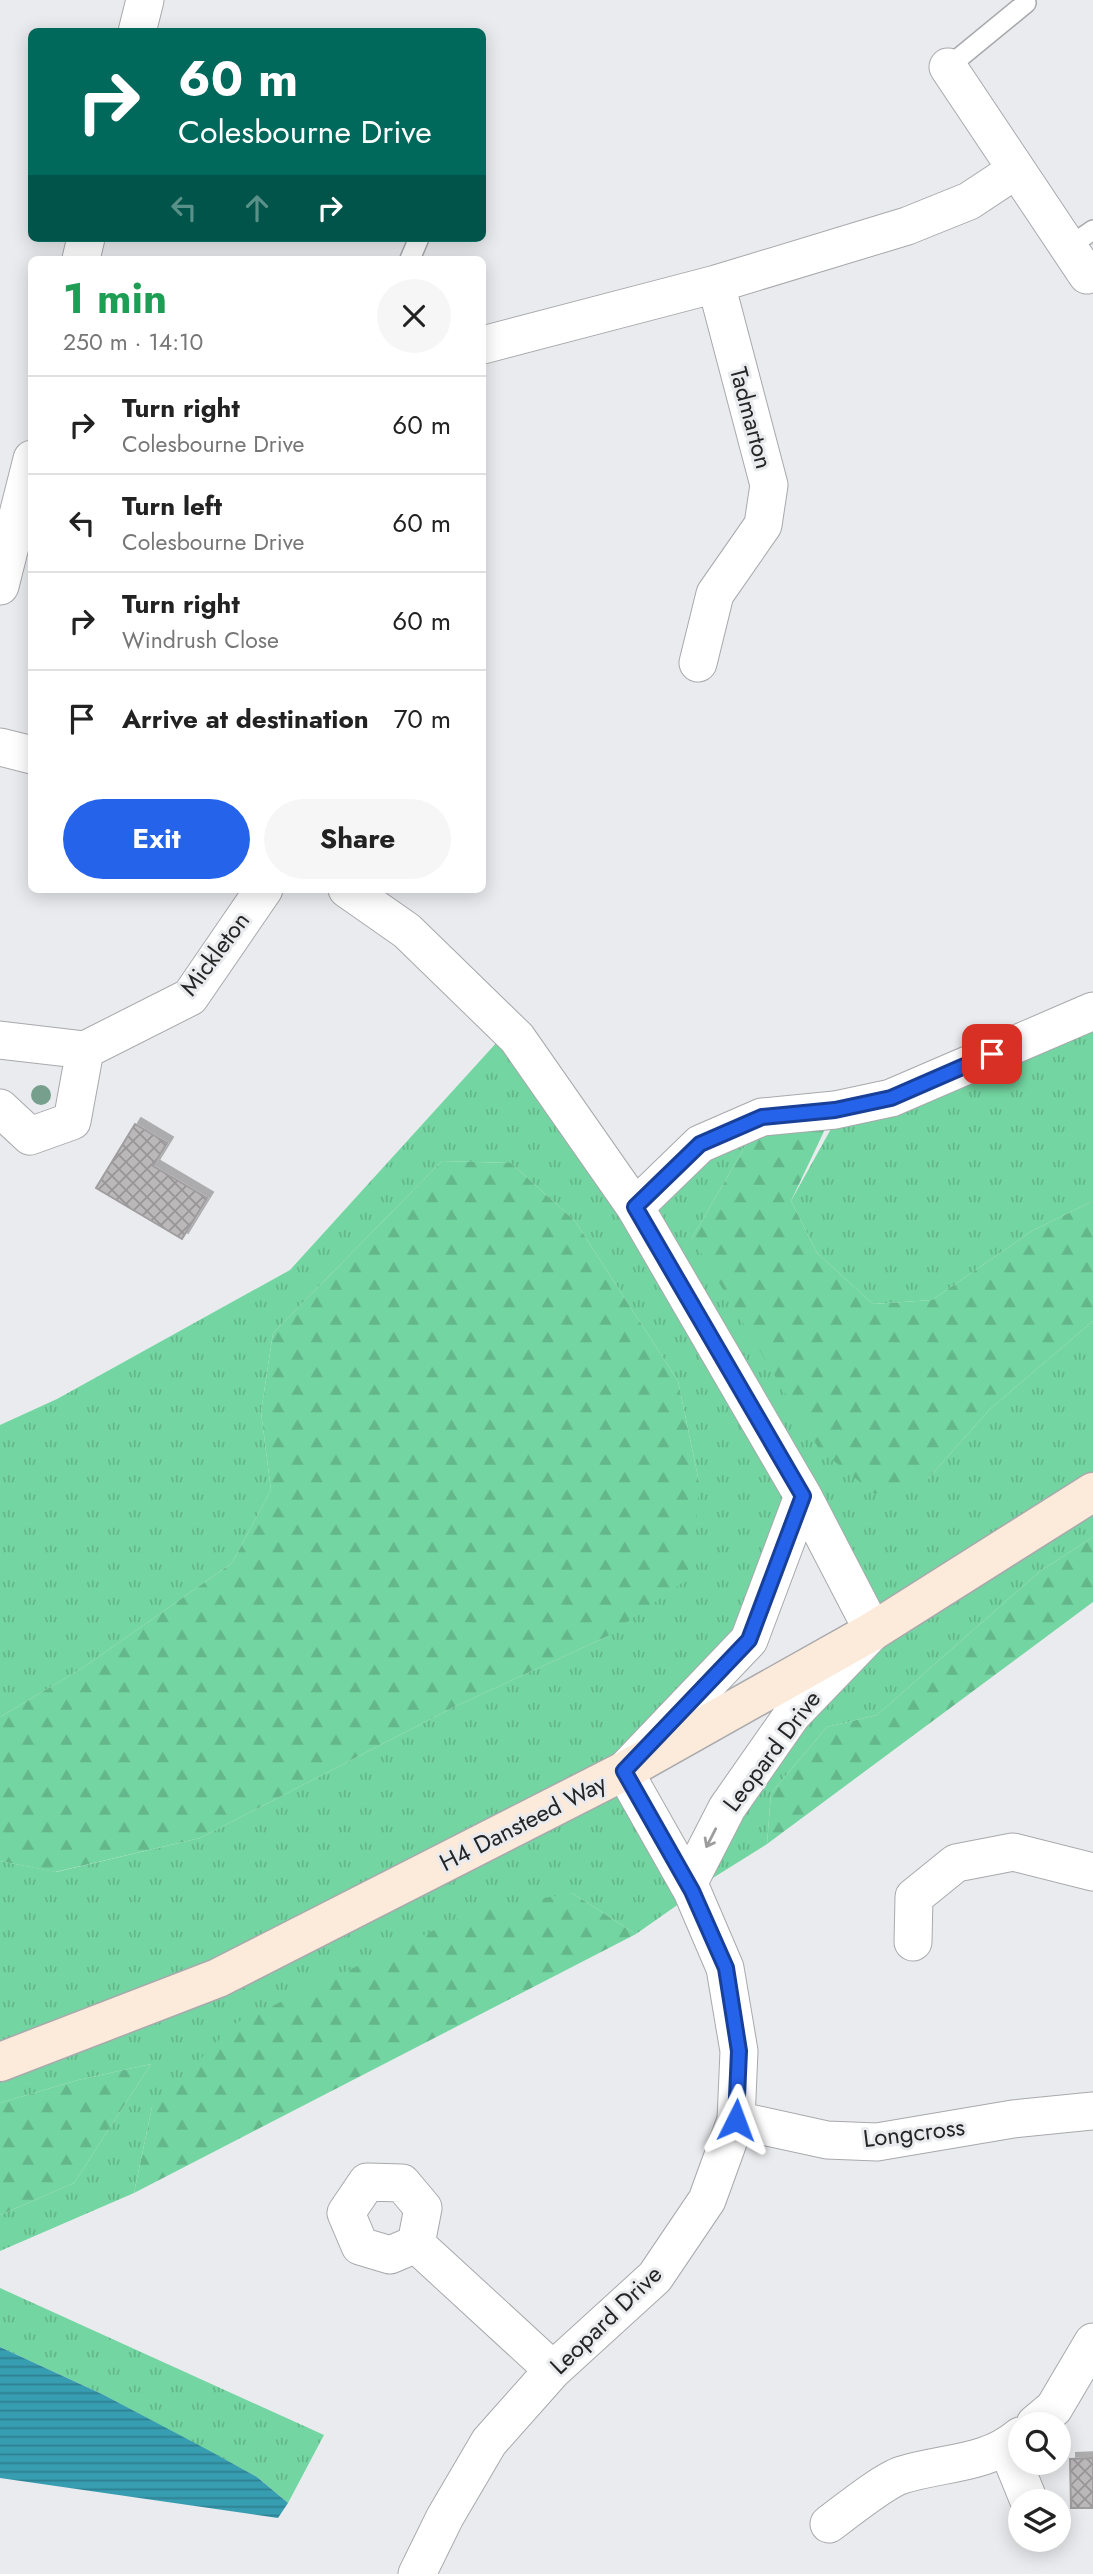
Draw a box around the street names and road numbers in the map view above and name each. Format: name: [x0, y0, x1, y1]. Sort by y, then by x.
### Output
street label: Tadmarton: [721, 363, 782, 473]
street label: Mickleton: [171, 904, 258, 1003]
street label: Leopard Drive: [714, 1683, 829, 1819]
street label: H4 Dansteed Way: [433, 1765, 613, 1880]
street label: Longcross: [861, 2109, 967, 2156]
street label: Leopard Drive: [542, 2257, 670, 2382]

